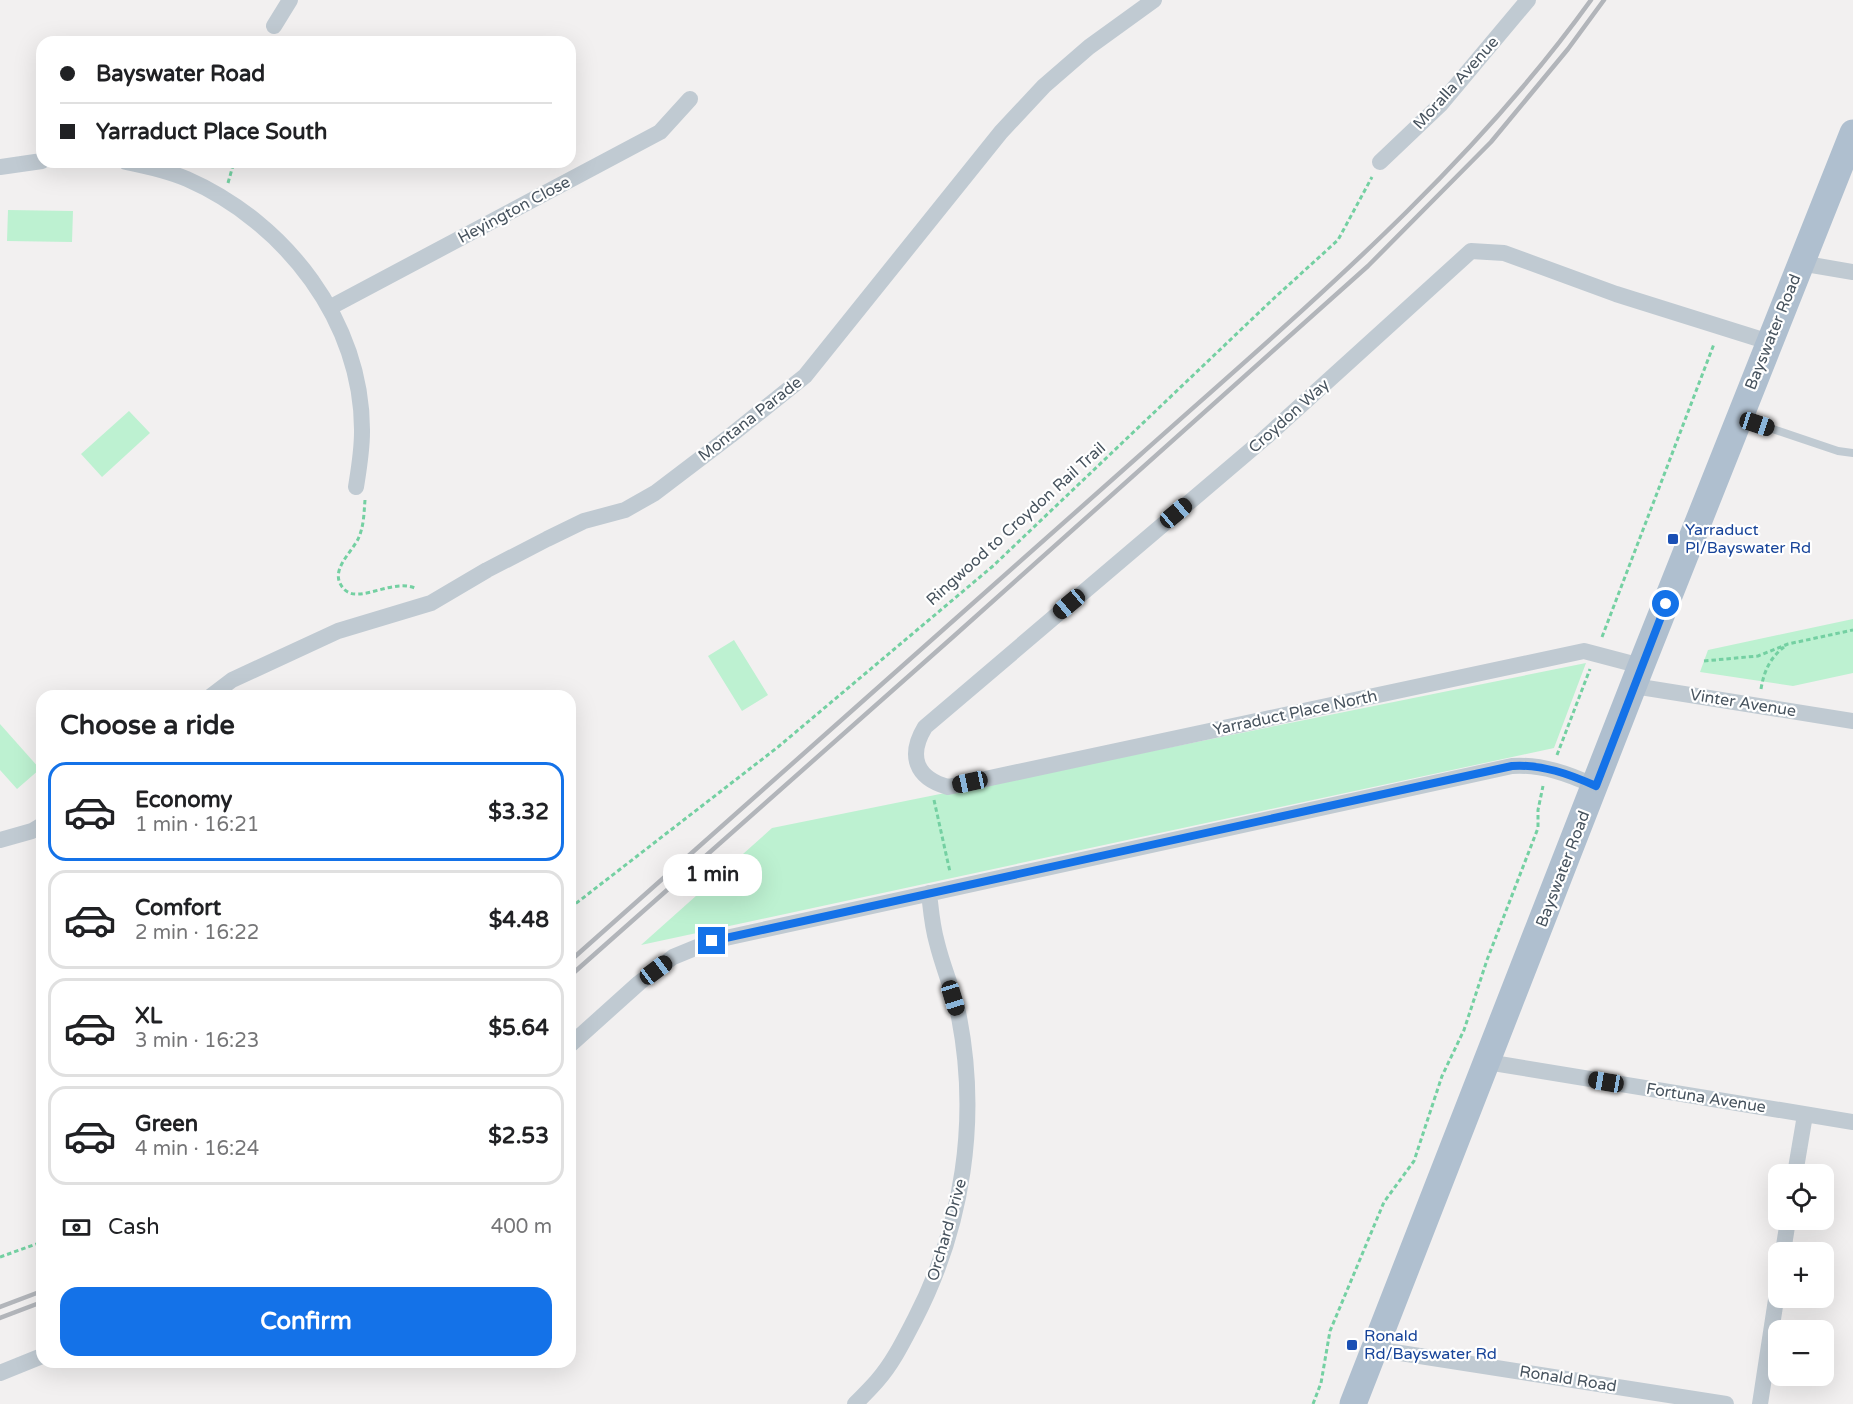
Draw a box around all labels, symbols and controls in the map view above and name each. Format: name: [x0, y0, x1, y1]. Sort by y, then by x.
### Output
street label: Moralla Avenue: [1409, 32, 1503, 134]
text: Bayswater Road: [96, 61, 265, 87]
text: Yarraduct Place South: [96, 119, 327, 145]
street label: Heyington Close: [454, 172, 574, 248]
street label: Bayswater Road: [1741, 271, 1805, 393]
street label: Montana Parade: [694, 372, 806, 466]
street label: Croydon Way: [1245, 374, 1334, 457]
car: [1737, 410, 1777, 438]
street label: Ringwood to Croydon Rail Trail: [922, 438, 1110, 610]
car: [1156, 495, 1196, 531]
place label: Yarraduct Pl/Bayswater Rd: [1685, 520, 1811, 558]
marker: Yarraduct Pl/Bayswater Rd: [1666, 532, 1680, 546]
car: [1049, 586, 1089, 622]
route start: [1652, 590, 1679, 617]
street label: Vinter Avenue: [1689, 685, 1797, 721]
street label: Yarraduct Place North: [1211, 686, 1379, 740]
text: Choose a ride: [60, 709, 235, 742]
car: [951, 769, 989, 795]
icon: car: [63, 785, 117, 839]
text: Economy: [135, 787, 232, 813]
text: $3.32: [488, 799, 549, 825]
street label: Bayswater Road: [1532, 808, 1594, 930]
text: 1 min · 16:21: [135, 813, 259, 837]
callout: 1 min: [662, 854, 762, 896]
text: 1 min: [686, 863, 739, 887]
icon: car: [63, 893, 117, 947]
text: Comfort: [135, 895, 221, 921]
text: $4.48: [489, 907, 549, 933]
text: 2 min · 16:22: [135, 921, 259, 945]
route end: [698, 927, 725, 954]
car: [636, 952, 676, 988]
car: [939, 978, 967, 1018]
icon: car: [63, 1001, 117, 1055]
text: XL: [135, 1003, 162, 1029]
text: $5.64: [488, 1015, 549, 1041]
text: 3 min · 16:23: [135, 1029, 259, 1053]
car: [1587, 1070, 1625, 1094]
street label: Fortuna Avenue: [1645, 1079, 1767, 1117]
icon: car: [63, 1109, 117, 1163]
text: Green: [135, 1111, 198, 1137]
text: $2.53: [488, 1123, 549, 1149]
text: 4 min · 16:24: [135, 1137, 259, 1161]
map controls: [1768, 1164, 1834, 1386]
button: locate: [1768, 1164, 1834, 1230]
street label: Orchard Drive: [923, 1177, 971, 1283]
icon: cash: [60, 1211, 93, 1244]
text: Cash: [108, 1214, 160, 1240]
text: 400 m: [491, 1215, 552, 1239]
button: +: [1768, 1242, 1834, 1308]
button: Confirm: [60, 1287, 552, 1356]
button: −: [1768, 1320, 1834, 1386]
place label: Ronald Rd/Bayswater Rd: [1364, 1326, 1497, 1364]
marker: Ronald Rd/Bayswater Rd: [1345, 1338, 1359, 1352]
street label: Ronald Road: [1518, 1361, 1618, 1397]

